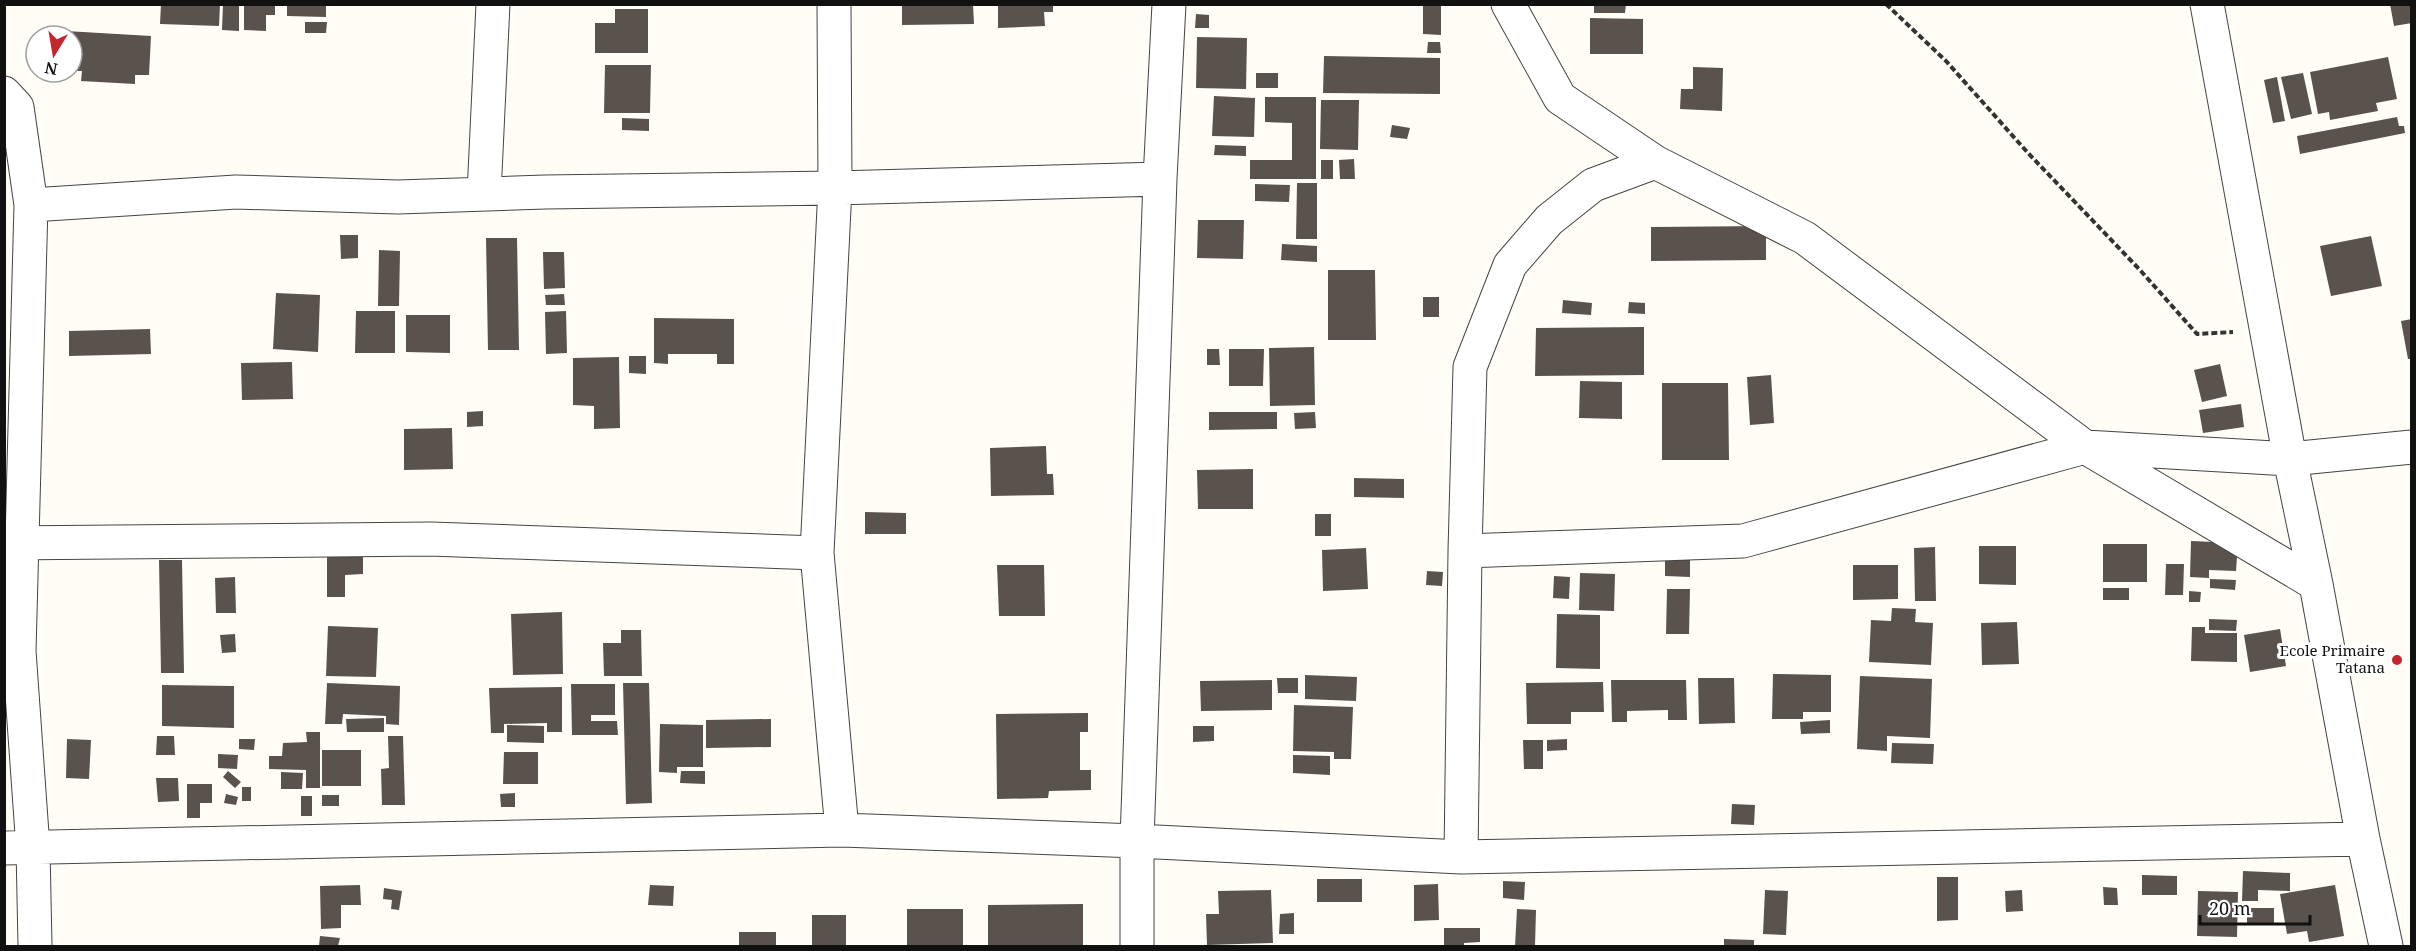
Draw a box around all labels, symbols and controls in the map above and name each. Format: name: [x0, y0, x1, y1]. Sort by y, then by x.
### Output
north arrow: [24, 24, 84, 84]
text: N: [42, 57, 59, 81]
place label: Ecole Primaire Tatana: [2280, 640, 2385, 677]
marker: Ecole Primaire Tatana: [2390, 653, 2404, 667]
scale bar: [2200, 888, 2310, 926]
text: 20 m: [2209, 896, 2251, 920]

